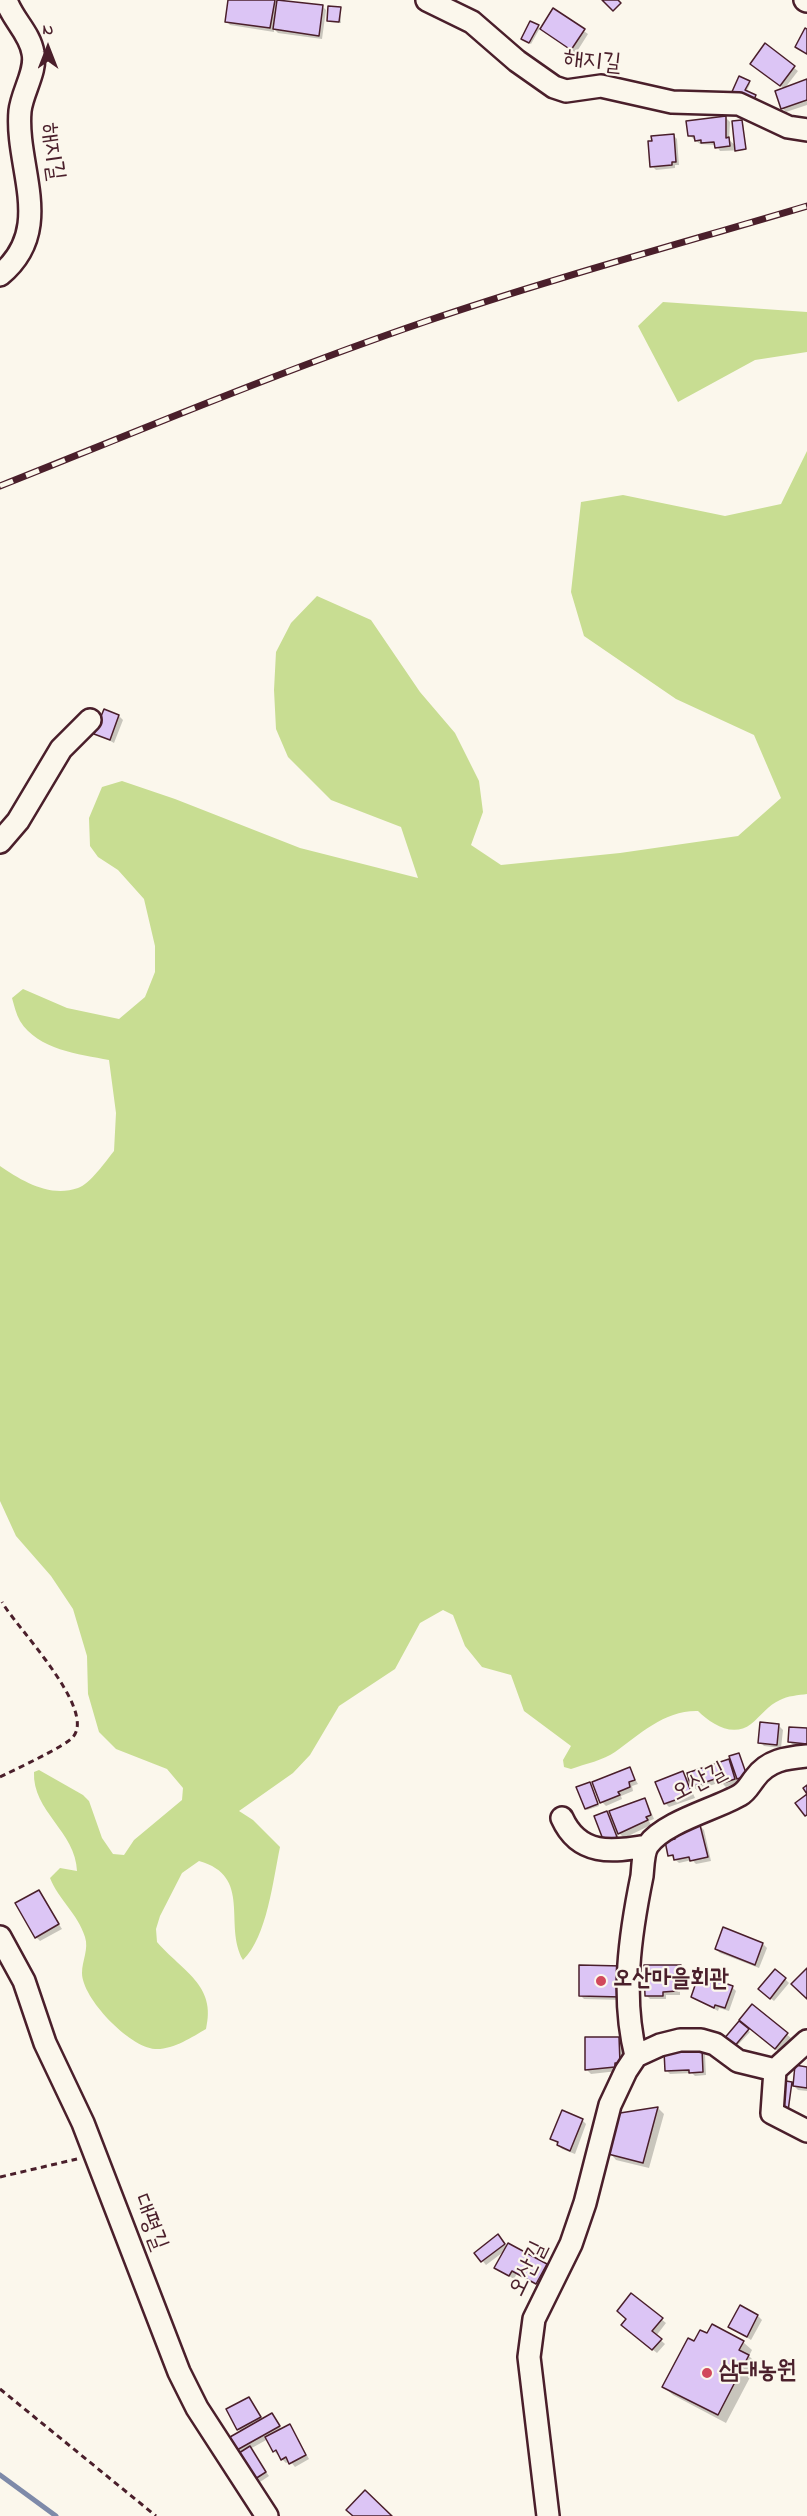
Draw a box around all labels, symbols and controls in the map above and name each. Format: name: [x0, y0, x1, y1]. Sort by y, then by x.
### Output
north arrow: [18, 18, 78, 78]
text: N: [43, 18, 53, 42]
street label: 해지길: [562, 46, 622, 80]
street label: 해지길: [32, 121, 68, 183]
street label: 오산길: [668, 1758, 732, 1810]
place label: 오산마을회관: [613, 1967, 729, 1995]
marker: 오산마을회관: [594, 1974, 608, 1988]
street label: 대평길: [124, 2191, 172, 2255]
street label: 오산길: [504, 2238, 556, 2302]
place label: 삼대농원: [719, 2359, 796, 2387]
marker: 삼대농원: [700, 2366, 714, 2380]

